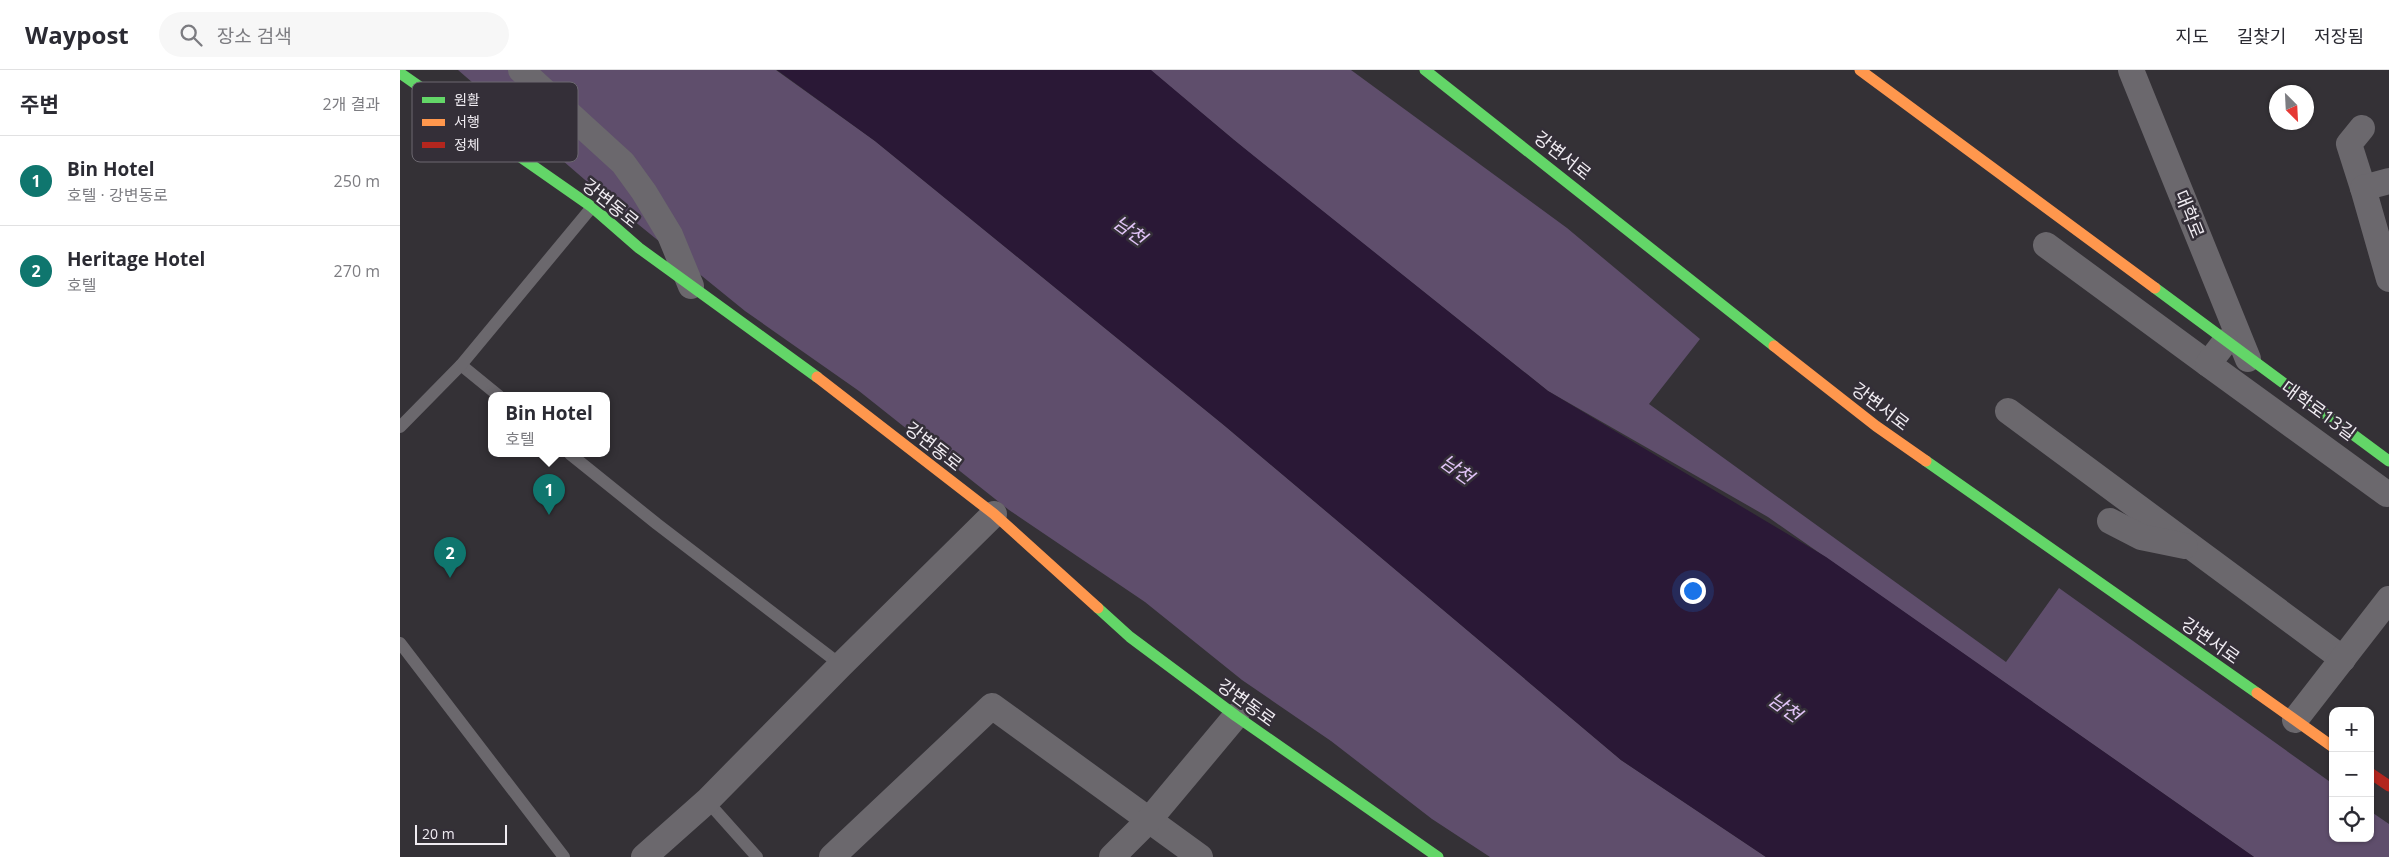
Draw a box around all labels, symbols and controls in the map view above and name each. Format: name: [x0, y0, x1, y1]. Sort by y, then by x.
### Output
search box: [159, 12, 509, 57]
text: Waypost: [25, 18, 129, 51]
icon: search: [177, 21, 205, 49]
text: 장소 검색: [217, 23, 292, 49]
text: 지도: [2176, 24, 2209, 48]
text: 길찾기: [2237, 24, 2286, 48]
text: 저장됨: [2314, 24, 2364, 48]
legend: [412, 82, 578, 162]
north arrow: [2269, 85, 2314, 130]
text: 주변: [20, 90, 59, 118]
text: 원활: [454, 90, 480, 109]
text: 2개 결과: [323, 93, 380, 115]
text: 서행: [454, 112, 480, 131]
street label: 강변서로: [1530, 125, 1596, 185]
text: 정체: [454, 135, 480, 154]
text: Bin Hotel: [67, 156, 155, 182]
text: 1: [31, 170, 41, 192]
text: 250 m: [334, 170, 380, 192]
street label: 강변동로: [578, 173, 644, 233]
text: 호텔 · 강변동로: [67, 184, 168, 206]
street label: 대학로: [2170, 186, 2210, 242]
water label: 남천: [1108, 209, 1153, 252]
text: Heritage Hotel: [67, 246, 205, 272]
text: 2: [31, 260, 41, 282]
text: 270 m: [334, 260, 380, 282]
text: 호텔: [67, 274, 96, 296]
street label: 대학로13길: [2277, 375, 2361, 445]
street label: 강변서로: [1847, 376, 1915, 436]
popup: [488, 392, 610, 457]
text: Bin Hotel: [505, 400, 593, 426]
street label: 강변동로: [901, 416, 967, 476]
text: 호텔: [505, 428, 535, 450]
water label: 남천: [1435, 448, 1480, 491]
pin: 1: [533, 474, 565, 515]
pin: 2: [434, 537, 466, 578]
your location: [1680, 578, 1706, 604]
street label: 강변서로: [2177, 611, 2245, 669]
street label: 강변동로: [1213, 673, 1281, 731]
water label: 남천: [1763, 686, 1808, 729]
map controls: [2329, 707, 2374, 842]
button: +: [2329, 707, 2374, 752]
button: −: [2329, 752, 2374, 797]
button: locate: [2329, 797, 2374, 842]
scale bar: [415, 822, 508, 845]
text: 20 m: [422, 824, 455, 843]

